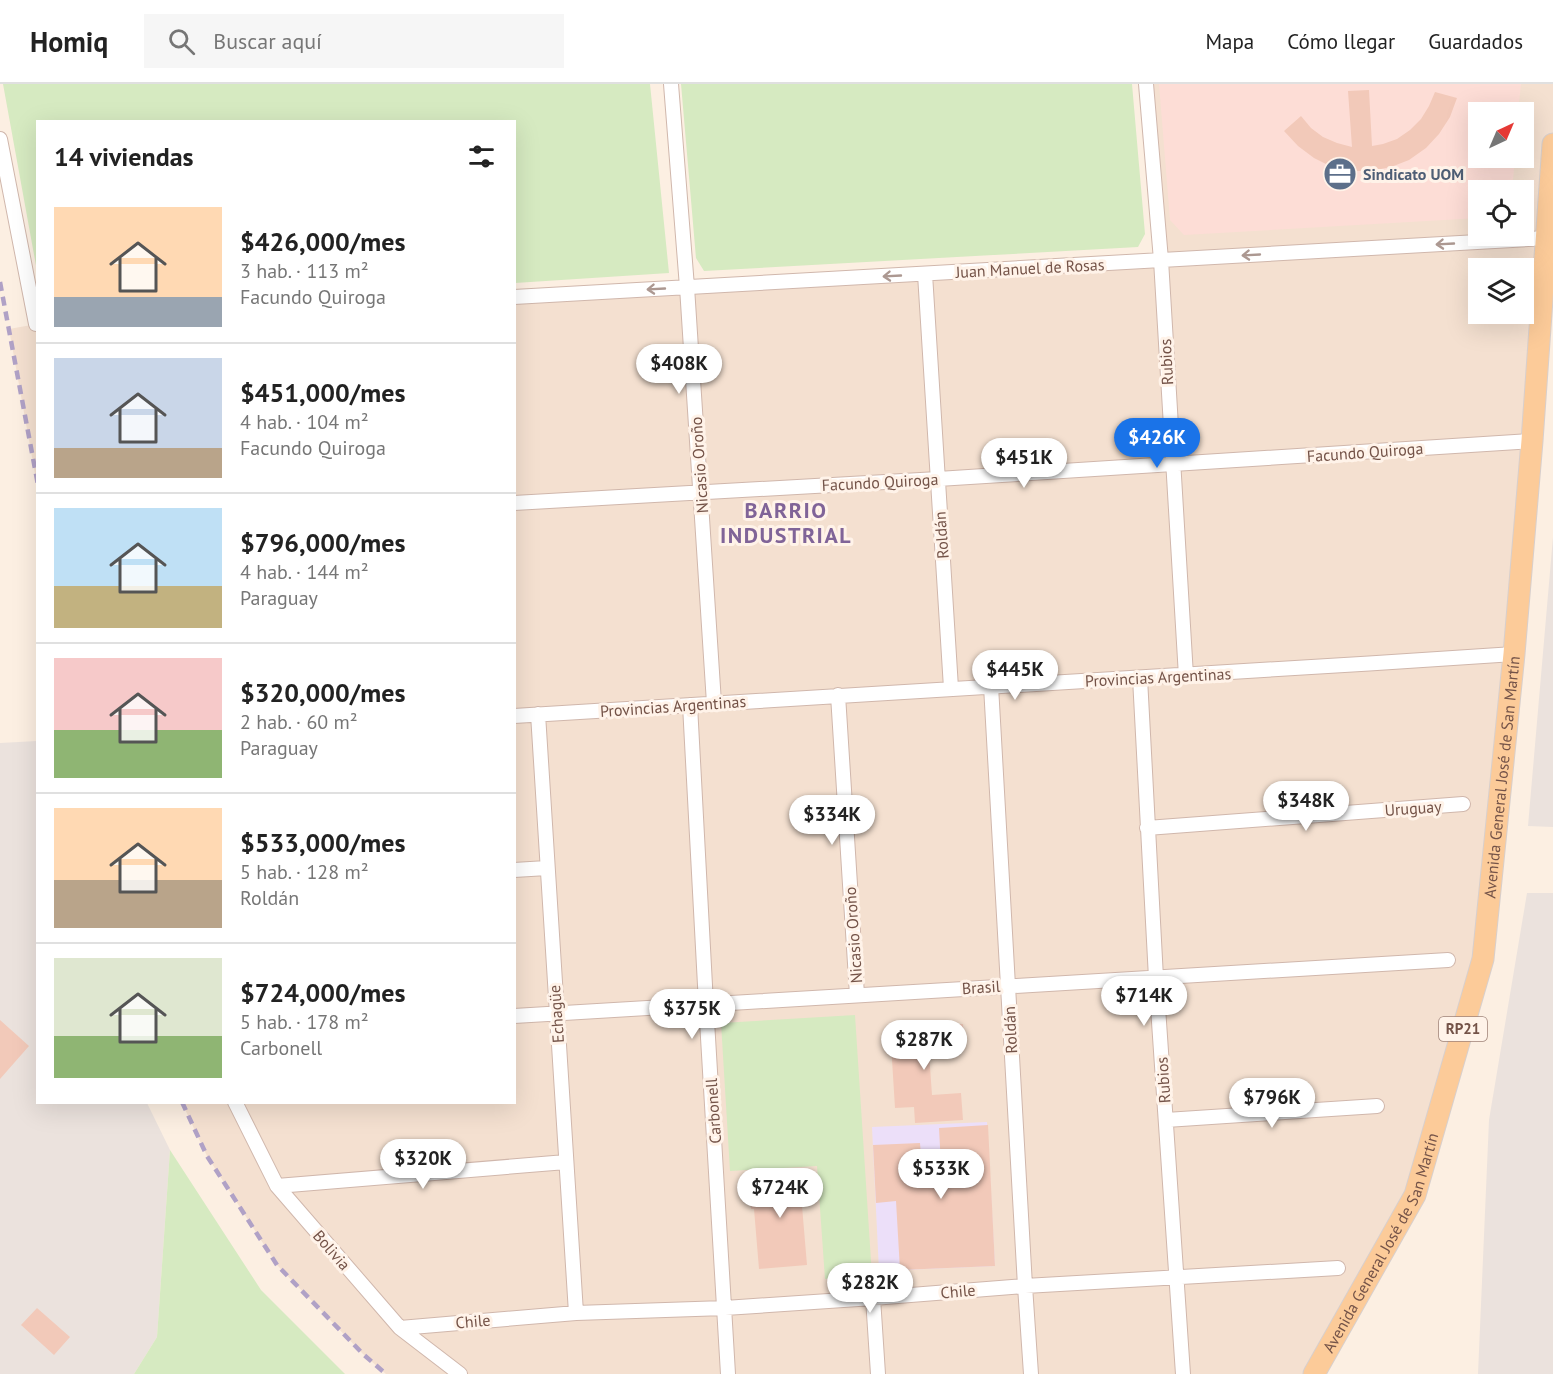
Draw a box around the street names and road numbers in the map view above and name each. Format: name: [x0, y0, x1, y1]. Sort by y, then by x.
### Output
street label: Juan Manuel de Rosas: [954, 254, 1105, 282]
street label: Rubios: [1155, 338, 1177, 386]
street label: Nicasio Oroño: [686, 416, 712, 514]
street label: Facundo Quiroga: [1306, 438, 1424, 466]
street label: Facundo Quiroga: [821, 469, 939, 495]
street label: Roldán: [929, 511, 953, 559]
street label: Avenida General José de San Martín: [1479, 655, 1524, 899]
street label: Provincias Argentinas: [1084, 663, 1232, 691]
street label: Provincias Argentinas: [599, 691, 747, 721]
street label: Uruguay: [1384, 796, 1443, 820]
street label: Nicasio Oroño: [840, 886, 866, 984]
street label: Brasil: [961, 976, 1001, 998]
street label: Echagüe: [544, 984, 568, 1044]
street label: Roldán: [999, 1006, 1021, 1054]
road number: RP21: [1439, 1017, 1487, 1041]
street label: Rubios: [1151, 1056, 1175, 1104]
street label: Carbonell: [701, 1077, 725, 1144]
street label: Avenida General José de San Martín: [1318, 1131, 1442, 1356]
street label: Bolivia: [309, 1226, 355, 1274]
street label: Chile: [940, 1280, 976, 1302]
street label: Chile: [455, 1310, 491, 1332]

